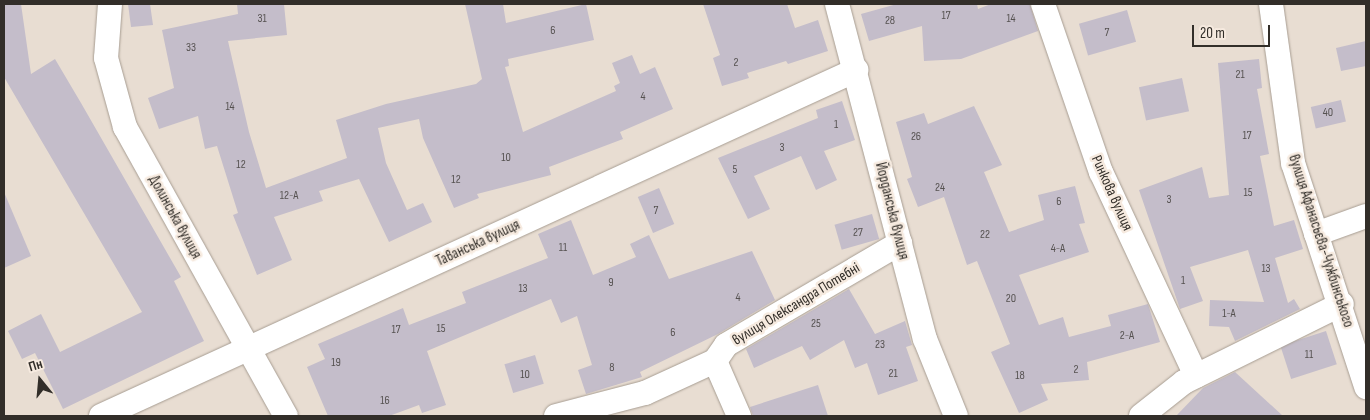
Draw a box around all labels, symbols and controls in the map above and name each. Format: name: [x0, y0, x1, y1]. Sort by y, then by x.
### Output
house number: 17: [942, 9, 950, 23]
house number: 31: [257, 12, 267, 26]
house number: 14: [1006, 12, 1016, 26]
house number: 28: [885, 14, 895, 28]
scale bar: [1195, 15, 1272, 47]
house number: 6: [550, 24, 556, 38]
text: 20 m: [1200, 24, 1225, 43]
house number: 7: [1105, 26, 1109, 40]
house number: 33: [186, 41, 196, 55]
house number: 2: [734, 56, 738, 70]
house number: 21: [1235, 68, 1245, 82]
house number: 4: [640, 90, 646, 104]
house number: 14: [225, 100, 235, 114]
house number: 40: [1323, 106, 1333, 120]
house number: 1: [834, 118, 838, 132]
house number: 17: [1243, 129, 1251, 143]
house number: 26: [911, 130, 921, 144]
house number: 3: [779, 141, 785, 155]
house number: 10: [501, 151, 511, 165]
street label: вулиця Афанасьєва-Чужбинського: [1285, 152, 1357, 330]
street label: Ринкова вулиця: [1087, 153, 1137, 233]
house number: 12: [236, 158, 246, 172]
street label: Йорданська вулиця: [871, 160, 913, 262]
house number: 5: [733, 163, 737, 177]
street label: Долинська вулиця: [145, 172, 205, 262]
house number: 12: [451, 173, 461, 187]
house number: 24: [935, 181, 945, 195]
house number: 15: [1243, 186, 1253, 200]
house number: 12-А: [280, 189, 298, 203]
house number: 3: [1166, 193, 1172, 207]
house number: 6: [1056, 195, 1062, 209]
house number: 7: [654, 204, 658, 218]
street label: Таванська вулиця: [433, 216, 523, 270]
house number: 27: [853, 226, 863, 240]
house number: 22: [980, 228, 990, 242]
house number: 11: [559, 241, 567, 255]
house number: 4-А: [1051, 242, 1065, 256]
street label: вулиця Олександра Потебні: [729, 259, 863, 349]
house number: 13: [1261, 262, 1271, 276]
house number: 1: [1181, 274, 1185, 288]
house number: 9: [608, 276, 614, 290]
house number: 13: [518, 282, 528, 296]
house number: 4: [735, 291, 741, 305]
house number: 20: [1006, 292, 1016, 306]
house number: 1-А: [1222, 307, 1236, 321]
house number: 25: [811, 317, 821, 331]
house number: 15: [436, 322, 446, 336]
house number: 17: [392, 323, 400, 337]
house number: 6: [670, 326, 676, 340]
house number: 2-А: [1120, 329, 1134, 343]
house number: 23: [875, 338, 885, 352]
house number: 11: [1305, 348, 1313, 362]
north arrow: [15, 355, 65, 405]
text: Пн: [26, 355, 44, 375]
house number: 19: [331, 356, 341, 370]
house number: 8: [609, 361, 615, 375]
house number: 2: [1074, 363, 1078, 377]
house number: 21: [888, 367, 898, 381]
house number: 10: [520, 368, 530, 382]
house number: 18: [1015, 369, 1025, 383]
house number: 16: [380, 394, 390, 408]

